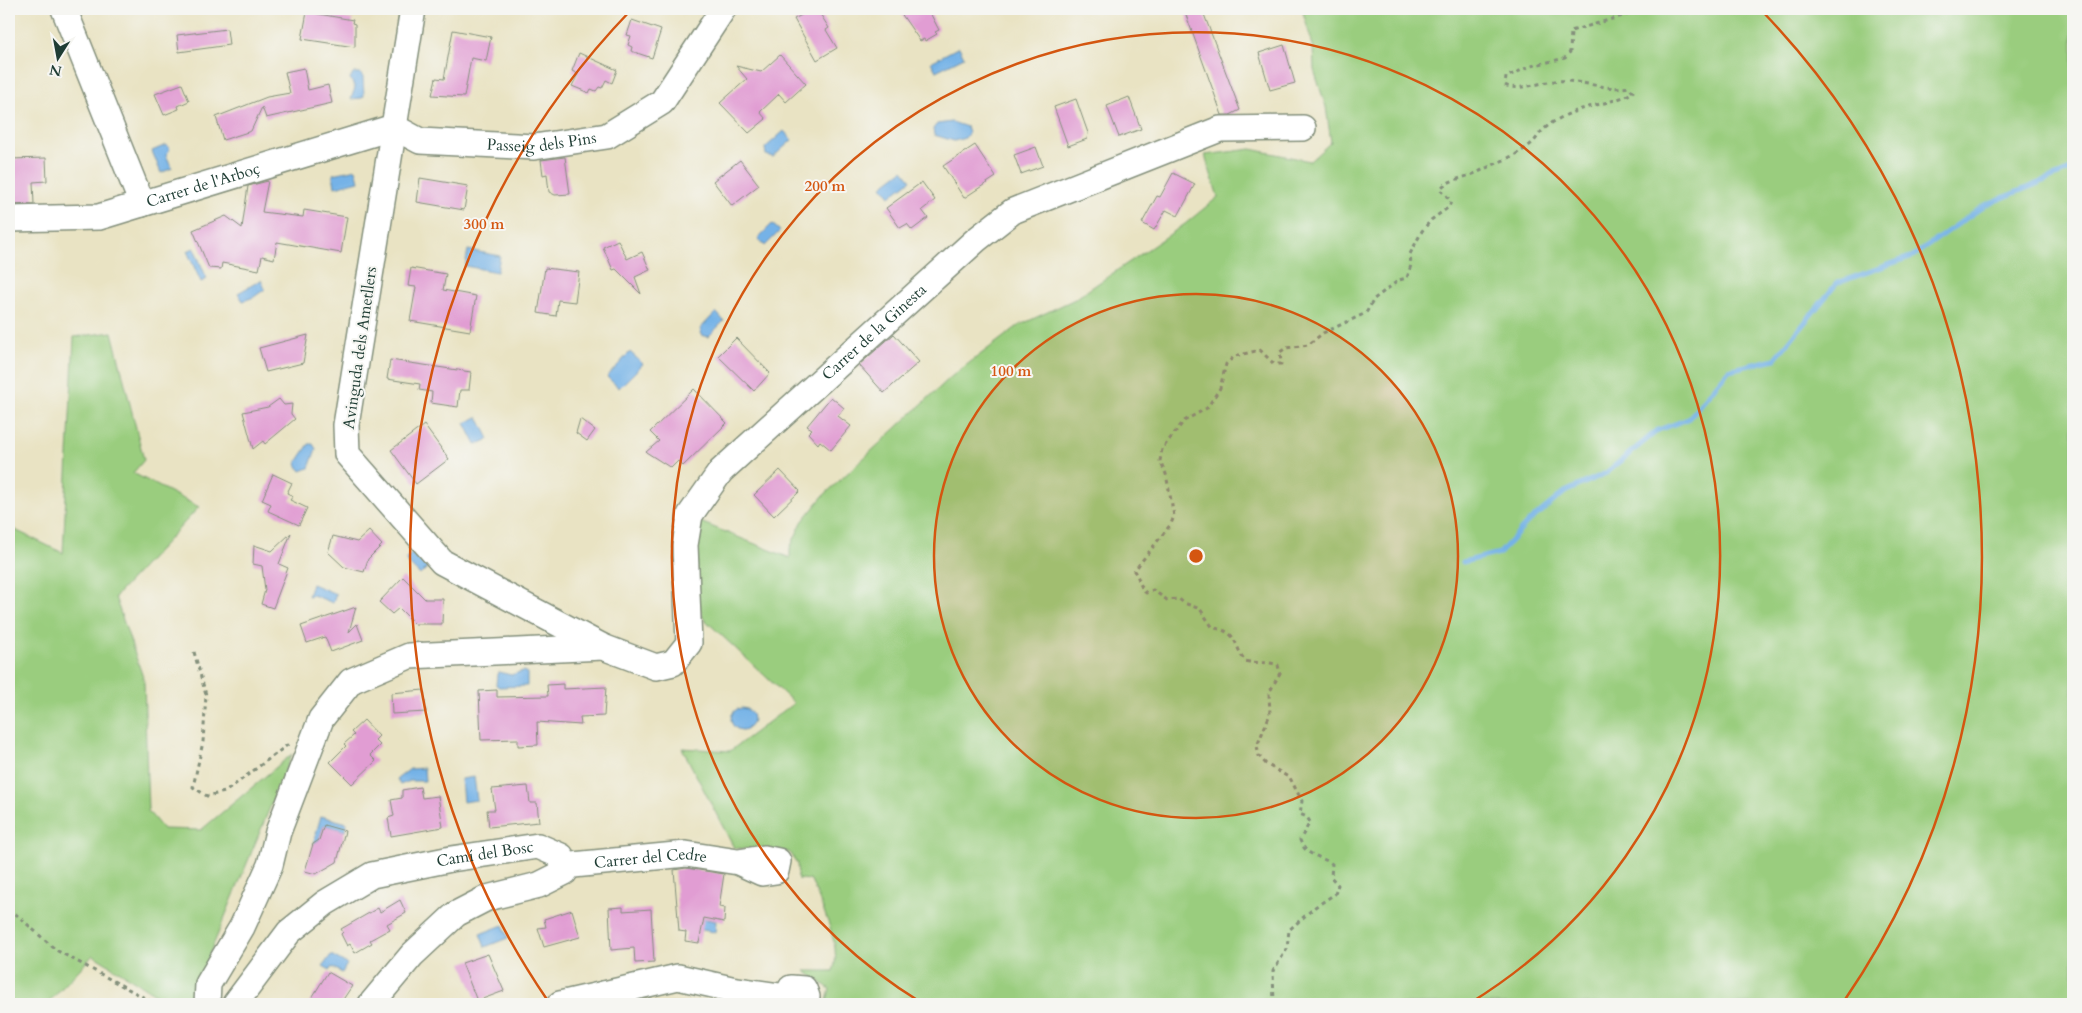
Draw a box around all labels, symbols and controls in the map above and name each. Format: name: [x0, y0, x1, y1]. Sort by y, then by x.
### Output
north arrow: [32, 32, 82, 82]
text: N: [48, 60, 63, 81]
street label: Passeig dels Pins: [486, 127, 598, 158]
street label: Carrer de l'Arboç: [144, 157, 263, 213]
text: 200 m: [805, 176, 846, 196]
text: 300 m: [464, 214, 505, 234]
street label: Avinguda dels Ametllers: [338, 265, 382, 431]
street label: Carrer de la Ginesta: [817, 279, 931, 386]
text: 100 m: [991, 361, 1032, 381]
centre of rings: [1187, 547, 1205, 565]
street label: Camí del Bosc: [435, 836, 535, 873]
street label: Carrer del Cedre: [593, 843, 709, 874]

